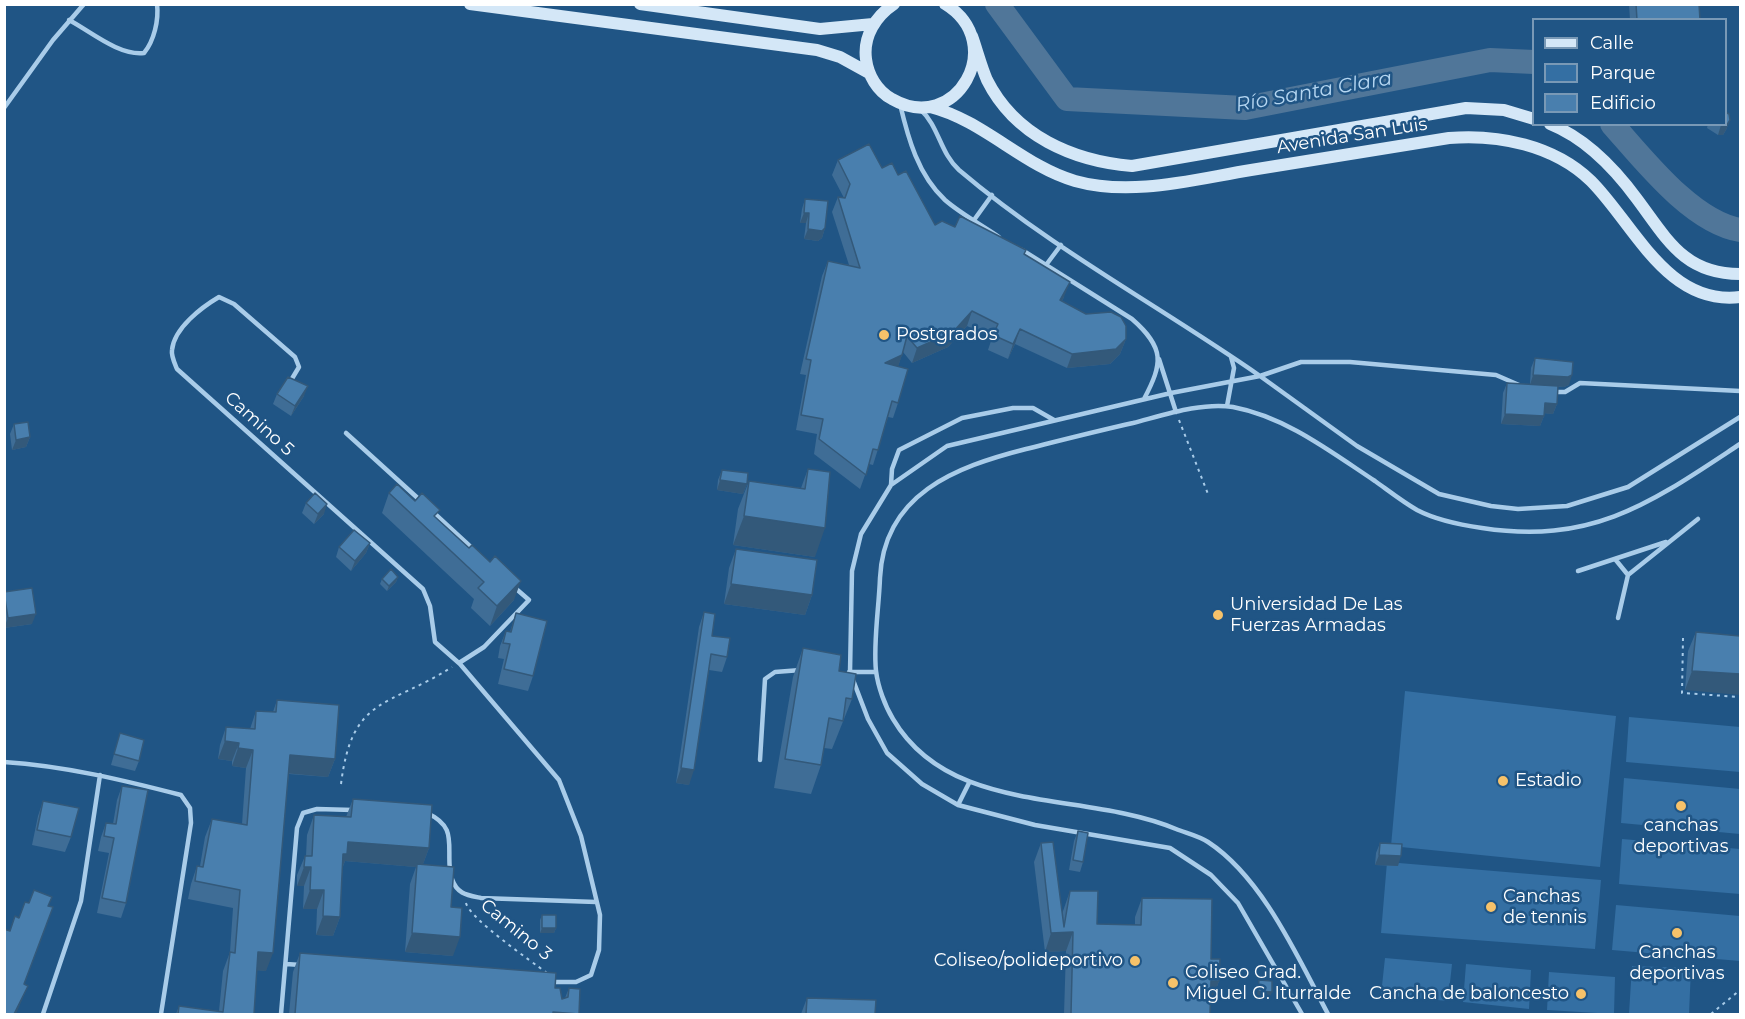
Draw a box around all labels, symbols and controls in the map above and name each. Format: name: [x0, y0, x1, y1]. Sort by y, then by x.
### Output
legend: [1532, 18, 1727, 126]
text: Calle: [1590, 32, 1634, 54]
text: Parque: [1590, 62, 1655, 84]
water label: Río Santa Clara: [1234, 66, 1394, 118]
text: Edificio: [1590, 92, 1656, 114]
street label: Avenida San Luis: [1275, 113, 1429, 159]
place label: Postgrados: [896, 324, 997, 346]
marker: Postgrados: [877, 328, 891, 342]
street label: Camino 5: [220, 387, 298, 461]
place label: Universidad De Las Fuerzas Armadas: [1230, 594, 1403, 636]
marker: Universidad De Las Fuerzas Armadas: [1211, 608, 1225, 622]
place label: Estadio: [1515, 770, 1582, 792]
marker: Estadio: [1496, 774, 1510, 788]
marker: canchas deportivas: [1674, 799, 1688, 813]
place label: canchas deportivas: [1633, 815, 1729, 858]
place label: Canchas de tennis: [1503, 886, 1587, 928]
street label: Camino 3: [476, 895, 556, 965]
marker: Canchas de tennis: [1484, 900, 1498, 914]
marker: Canchas deportivas: [1670, 926, 1684, 940]
place label: Canchas deportivas: [1629, 942, 1725, 984]
place label: Coliseo/polideportivo: [934, 950, 1123, 972]
marker: Coliseo/polideportivo: [1128, 954, 1142, 968]
place label: Coliseo Grad. Miguel G. Iturralde: [1185, 962, 1351, 1004]
marker: Coliseo Grad. Miguel G. Iturralde: [1166, 976, 1180, 990]
place label: Cancha de baloncesto: [1369, 983, 1569, 1005]
marker: Cancha de baloncesto: [1574, 987, 1588, 1001]

